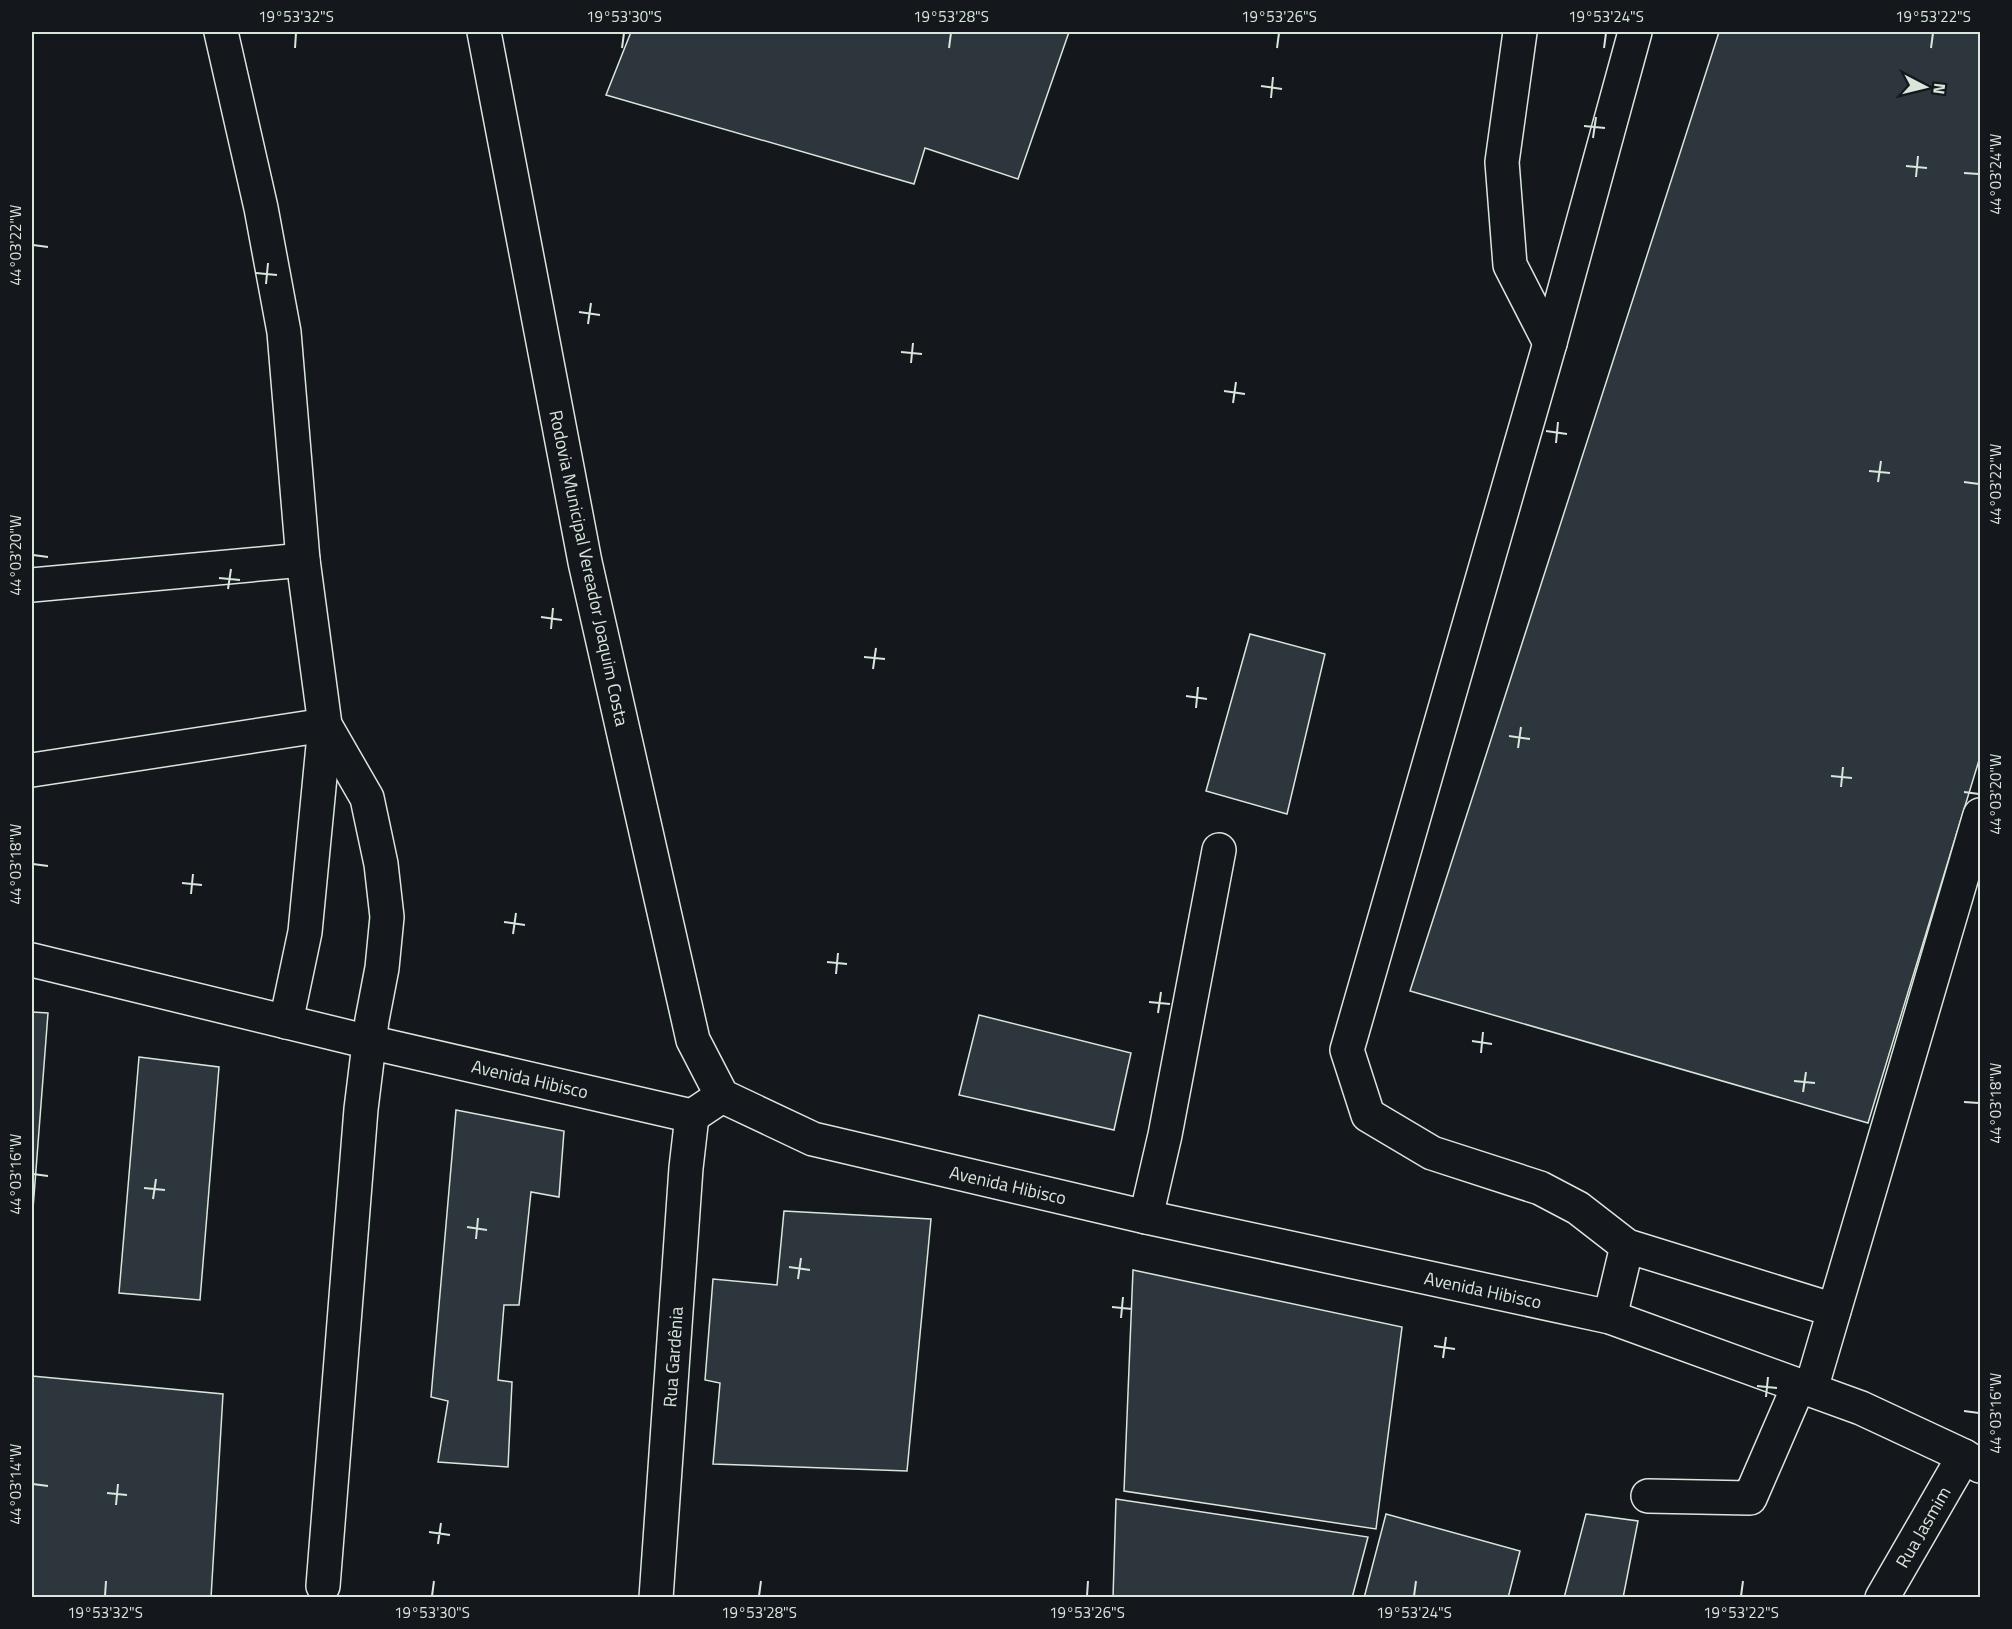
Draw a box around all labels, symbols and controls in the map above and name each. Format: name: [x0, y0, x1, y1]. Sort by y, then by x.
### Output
text: 19°53'32"S: [258, 5, 334, 28]
text: 19°53'30"S: [586, 5, 662, 28]
text: 19°53'28"S: [913, 5, 989, 28]
text: 19°53'26"S: [1241, 5, 1317, 28]
text: 19°53'24"S: [1568, 5, 1644, 28]
text: 19°53'22"S: [1895, 5, 1971, 28]
north arrow: [1895, 57, 1955, 117]
text: N: [1927, 82, 1952, 96]
text: 44°03'24"W: [1984, 134, 2007, 214]
text: 44°03'22"W: [4, 205, 27, 285]
street label: Rodovia Municipal Vereador Joaquim Costa: [542, 408, 636, 728]
text: 44°03'22"W: [1984, 444, 2007, 524]
text: 44°03'20"W: [4, 515, 27, 595]
text: 44°03'20"W: [1984, 754, 2007, 834]
text: 44°03'18"W: [4, 824, 27, 904]
street label: Avenida Hibisco: [469, 1052, 591, 1106]
text: 44°03'18"W: [1984, 1063, 2007, 1143]
text: 44°03'16"W: [4, 1134, 27, 1214]
street label: Avenida Hibisco: [947, 1158, 1069, 1212]
street label: Avenida Hibisco: [1422, 1264, 1544, 1316]
street label: Rua Gardênia: [656, 1306, 690, 1408]
text: 44°03'16"W: [1984, 1373, 2007, 1453]
text: 44°03'14"W: [4, 1444, 27, 1524]
street label: Rua Jasmim: [1889, 1481, 1957, 1573]
text: 19°53'32"S: [67, 1601, 143, 1624]
text: 19°53'30"S: [394, 1601, 470, 1624]
text: 19°53'28"S: [721, 1601, 797, 1624]
text: 19°53'26"S: [1049, 1601, 1125, 1624]
text: 19°53'24"S: [1376, 1601, 1452, 1624]
text: 19°53'22"S: [1703, 1601, 1779, 1624]

